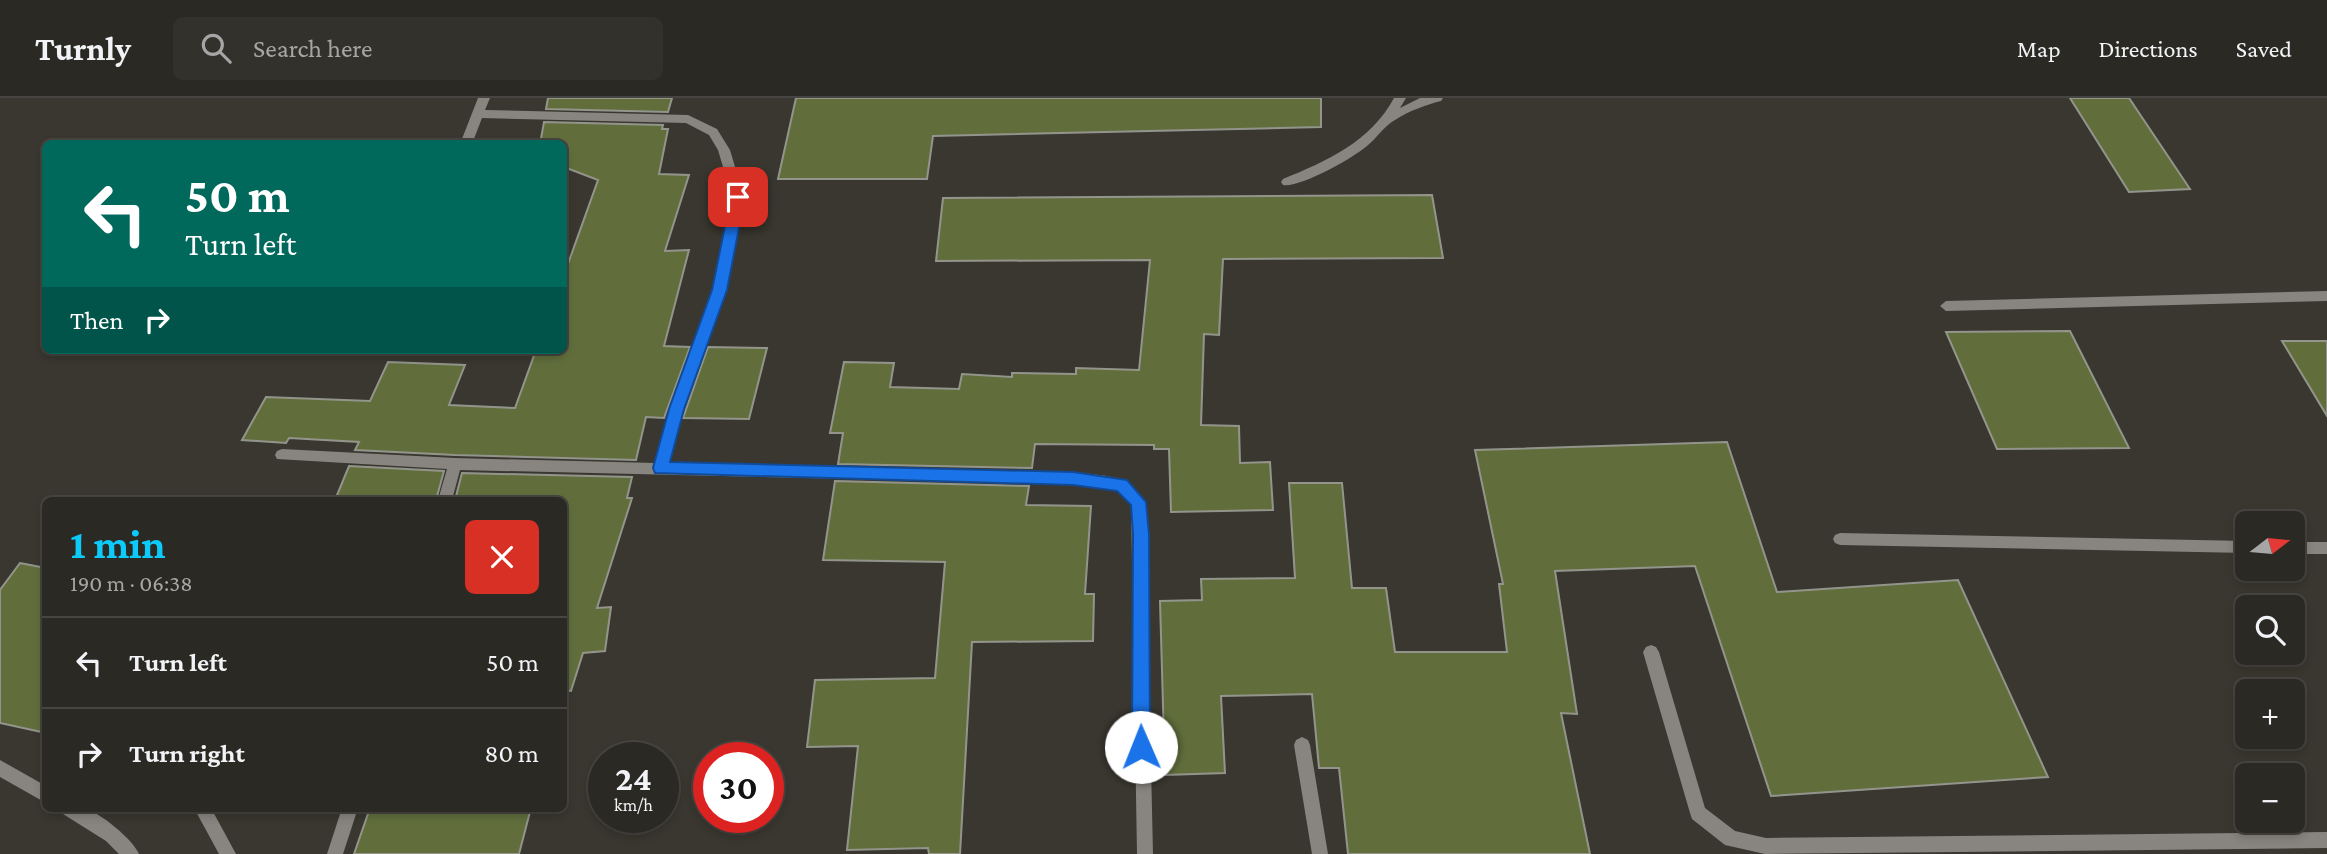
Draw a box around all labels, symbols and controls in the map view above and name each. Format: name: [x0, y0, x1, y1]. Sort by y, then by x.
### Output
search box: [173, 17, 663, 80]
icon: search: [197, 29, 235, 67]
text: Turnly: [35, 30, 131, 67]
text: Search here: [253, 34, 372, 63]
text: Map: [2017, 35, 2061, 62]
text: Directions: [2099, 35, 2198, 62]
text: Saved: [2236, 35, 2292, 62]
pin: [708, 167, 768, 227]
icon: left: [70, 168, 161, 259]
text: 50 m: [185, 168, 290, 223]
icon: arrive: [719, 178, 757, 216]
text: Turn left: [185, 226, 296, 262]
icon: right: [138, 301, 176, 339]
text: Then: [70, 306, 124, 335]
north arrow: [2235, 511, 2305, 581]
map controls: [2235, 511, 2305, 833]
text: 1 min: [70, 520, 166, 567]
button: close: [465, 520, 539, 594]
text: 190 m · 06:38: [70, 570, 193, 596]
button: search: [2235, 595, 2305, 665]
icon: left: [70, 644, 108, 682]
text: Turn left: [129, 648, 227, 677]
text: 50 m: [486, 648, 539, 677]
button: +: [2235, 679, 2305, 749]
position arrow: [1104, 710, 1178, 784]
icon: right: [70, 735, 108, 773]
text: Turn right: [129, 739, 245, 768]
text: 80 m: [485, 739, 539, 768]
speed limit sign: 30: [693, 742, 784, 833]
text: 24: [615, 759, 652, 798]
button: −: [2235, 763, 2305, 833]
text: km/h: [614, 795, 653, 815]

